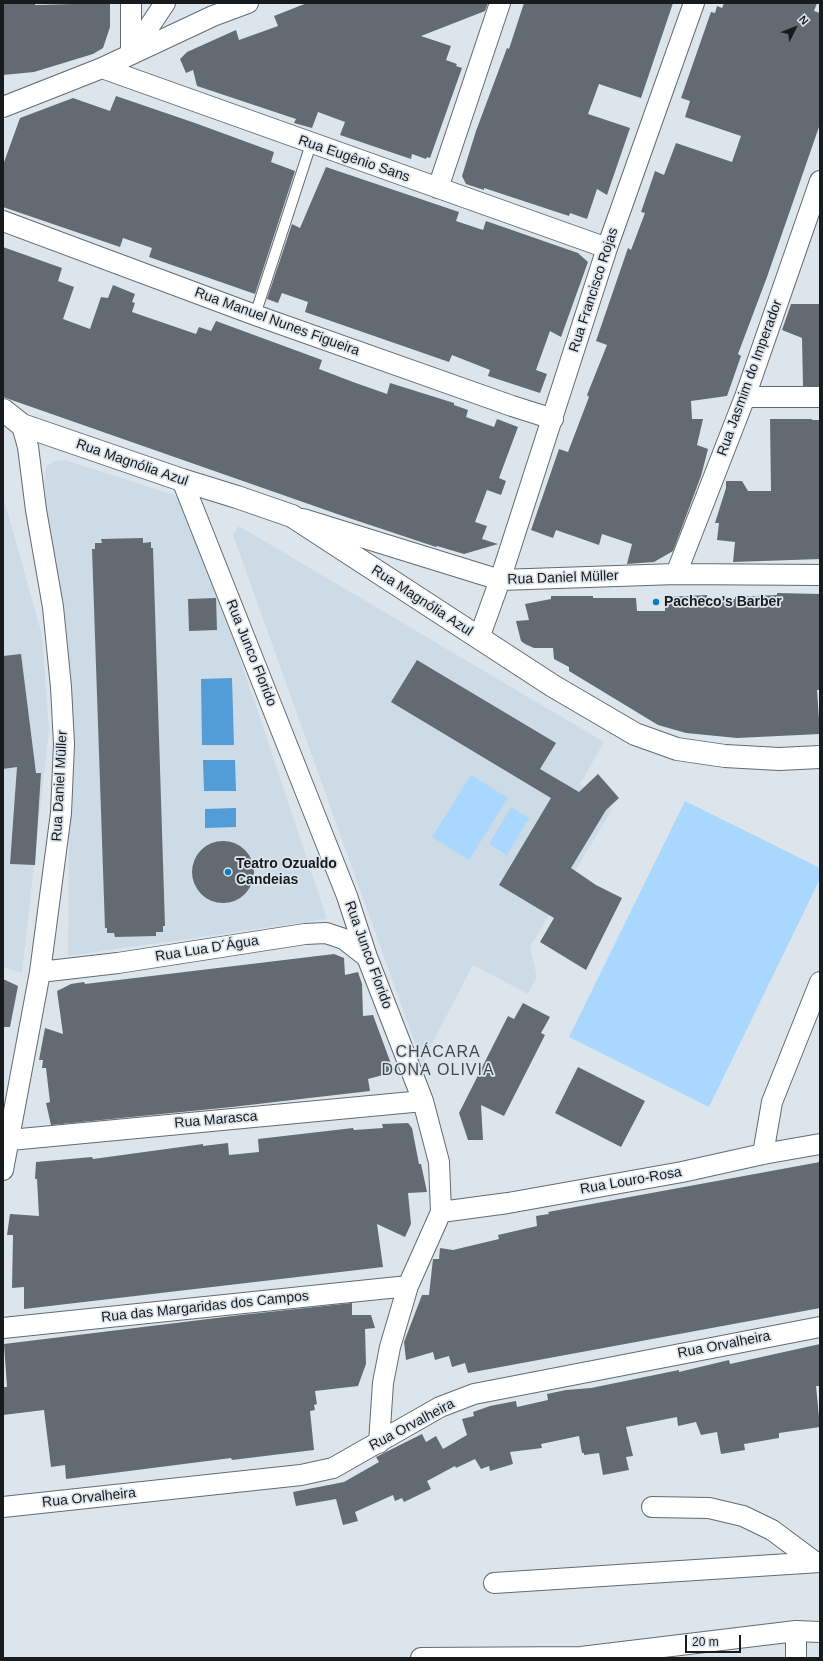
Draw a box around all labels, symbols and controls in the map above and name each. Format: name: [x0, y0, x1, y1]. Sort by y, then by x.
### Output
north arrow: [775, 8, 815, 48]
text: N: [797, 13, 811, 27]
street label: Rua Eugênio Sans: [296, 132, 412, 186]
street label: Rua Francisco Rojas: [566, 226, 622, 354]
street label: Rua Manuel Nunes Figueira: [192, 284, 362, 360]
street label: Rua Jasmim do Imperador: [714, 298, 786, 458]
street label: Rua Magnólia Azul: [74, 436, 190, 490]
street label: Rua Magnólia Azul: [368, 562, 476, 640]
street label: Rua Daniel Müller: [507, 568, 619, 588]
place label: Pacheco’s Barber: [664, 594, 782, 610]
street label: Rua Junco Florido: [222, 597, 280, 709]
marker: Pacheco’s Barber: [651, 597, 661, 607]
street label: Rua Daniel Müller: [49, 730, 71, 842]
place label: Teatro Ozualdo Candeias: [236, 856, 337, 888]
marker: Teatro Ozualdo Candeias: [223, 867, 233, 877]
street label: Rua Junco Florido: [341, 899, 395, 1011]
street label: Rua Lua D´Água: [154, 933, 260, 965]
district label: CHÁCARA DONA OLIVIA: [381, 1043, 495, 1081]
street label: Rua Marasca: [174, 1108, 258, 1132]
street label: Rua Louro-Rosa: [579, 1164, 683, 1198]
street label: Rua das Margaridas dos Campos: [100, 1288, 310, 1326]
street label: Rua Orvalheira: [676, 1328, 772, 1362]
street label: Rua Orvalheira: [366, 1395, 458, 1455]
street label: Rua Orvalheira: [41, 1485, 137, 1511]
scale bar: [687, 1627, 743, 1653]
text: 20 m: [692, 1635, 719, 1649]

